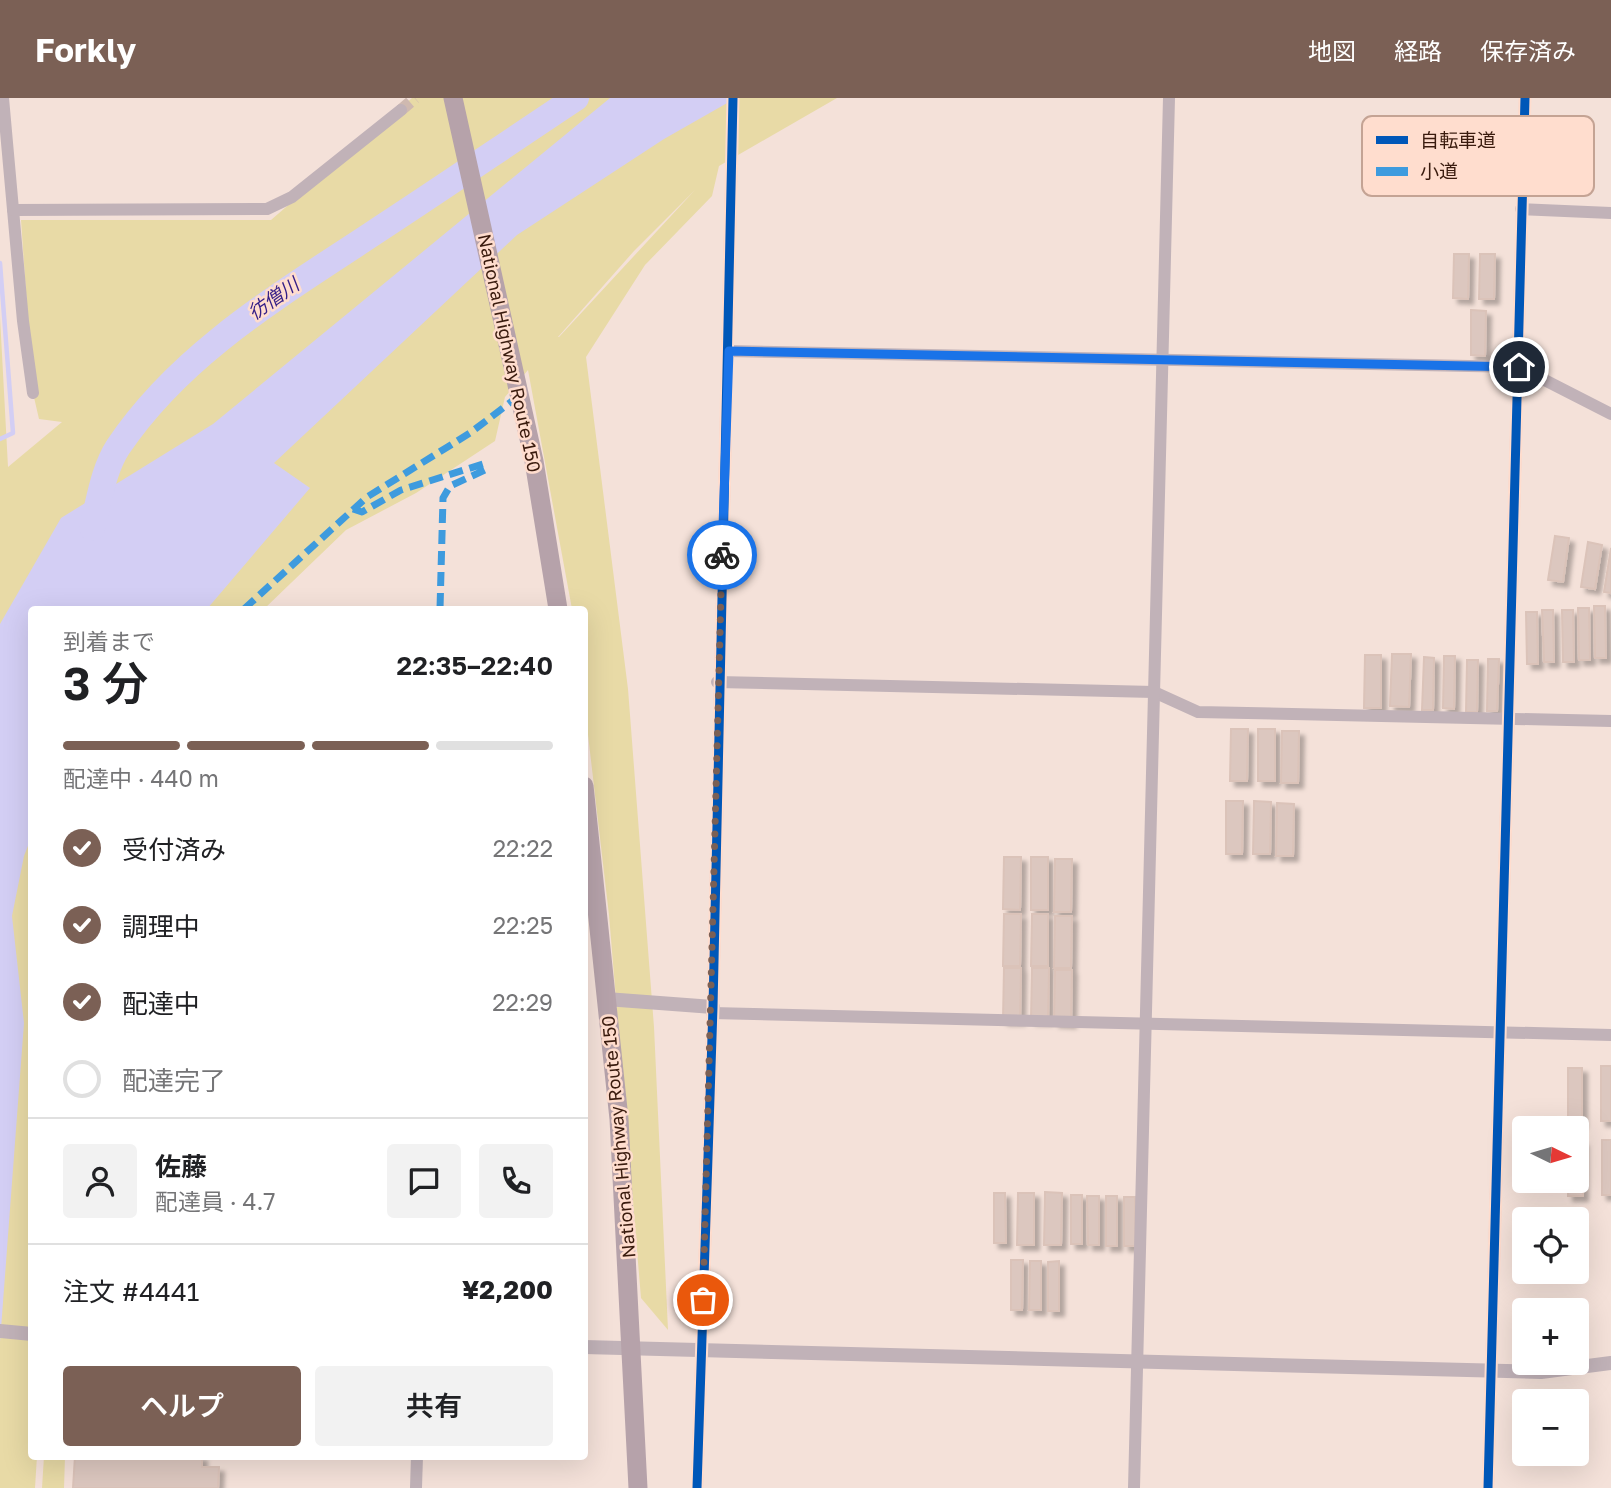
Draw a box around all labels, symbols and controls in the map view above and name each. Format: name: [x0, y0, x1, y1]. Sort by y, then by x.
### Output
text: Forkly: [35, 30, 136, 69]
text: 地図: [1308, 36, 1356, 65]
text: 経路: [1394, 36, 1442, 65]
text: 保存済み: [1480, 36, 1576, 65]
legend: [1362, 116, 1594, 196]
text: 自転車道: [1420, 128, 1496, 151]
text: 小道: [1420, 159, 1458, 182]
street label: National Highway Route 150: [474, 232, 546, 474]
water label: 彷僧川: [243, 271, 305, 324]
pin: [1489, 337, 1549, 397]
icon: home: [1500, 348, 1538, 386]
courier: [687, 520, 757, 590]
icon: bike: [703, 536, 741, 574]
text: 到着まで: [63, 627, 155, 655]
text: 22:35–22:40: [397, 650, 553, 681]
text: 3 分: [63, 655, 148, 710]
text: 配達中 · 440 m: [63, 764, 219, 792]
icon: check: [63, 829, 101, 867]
text: 受付済み: [122, 834, 226, 865]
text: 22:22: [493, 834, 553, 862]
icon: check: [63, 906, 101, 944]
text: 調理中: [122, 911, 200, 942]
text: 22:25: [493, 911, 553, 939]
icon: check: [63, 983, 101, 1021]
text: 配達中: [122, 988, 200, 1019]
text: 22:29: [492, 988, 553, 1016]
street label: National Highway Route 150: [596, 1015, 640, 1259]
text: 配達完了: [122, 1065, 226, 1096]
north arrow: [1512, 1116, 1589, 1194]
map controls: [1512, 1116, 1589, 1466]
button: person: [63, 1144, 137, 1218]
button: chat: [387, 1144, 461, 1218]
button: phone: [479, 1144, 553, 1218]
text: 佐藤: [155, 1151, 207, 1182]
text: 配達員 · 4.7: [155, 1187, 276, 1215]
button: locate: [1512, 1207, 1589, 1284]
pin: [673, 1270, 733, 1330]
text: ¥2,200: [462, 1274, 553, 1305]
text: 注文 #4441: [63, 1276, 199, 1307]
icon: bag: [684, 1281, 722, 1319]
button: +: [1512, 1298, 1589, 1375]
button: ヘルプ: [63, 1366, 301, 1446]
button: 共有: [315, 1366, 553, 1446]
button: −: [1512, 1389, 1589, 1466]

